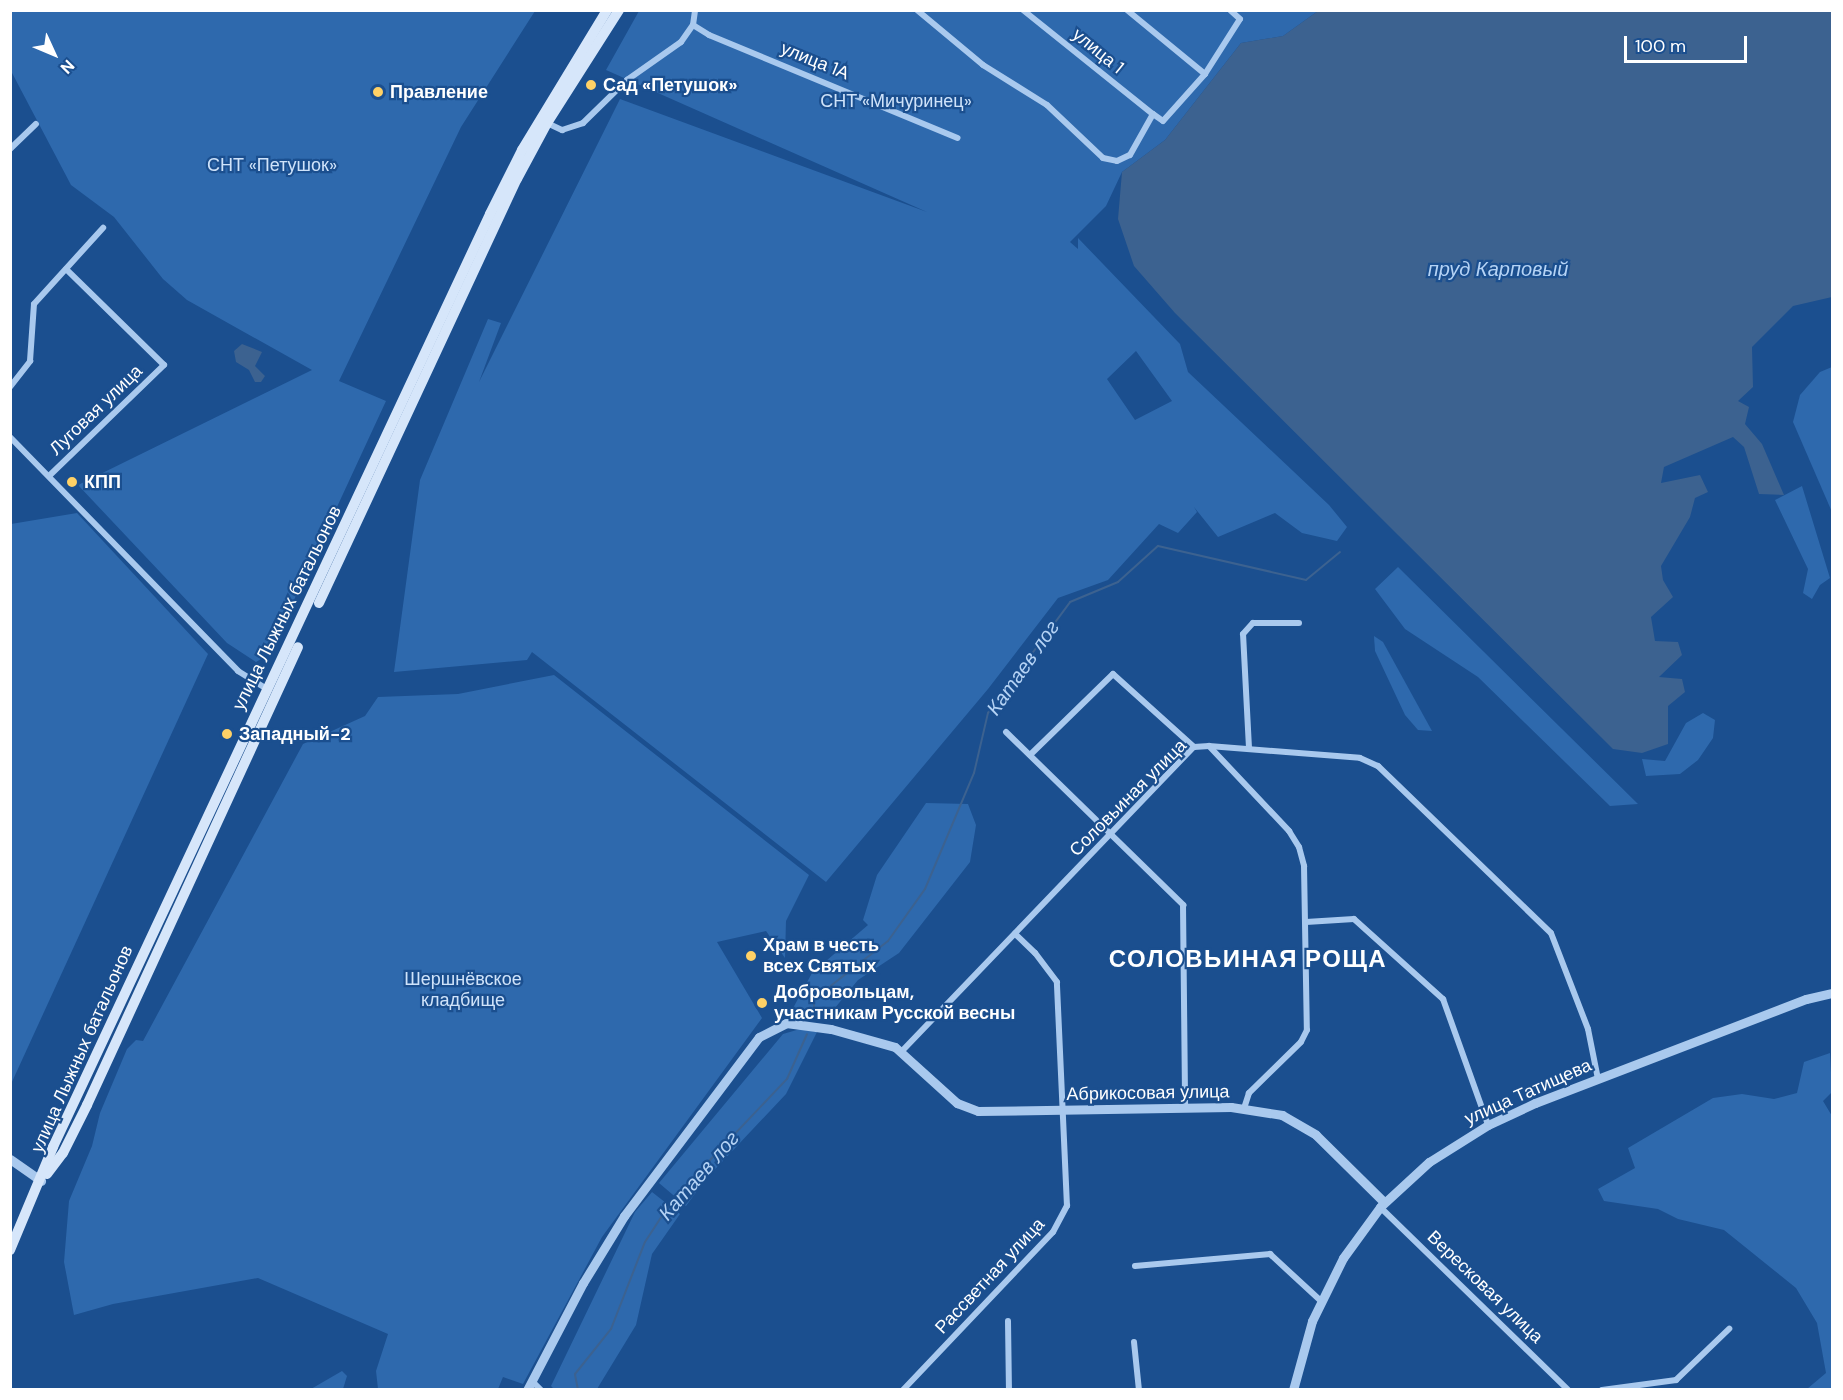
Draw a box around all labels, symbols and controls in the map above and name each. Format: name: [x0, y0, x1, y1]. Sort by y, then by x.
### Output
north arrow: [24, 24, 84, 84]
street label: улица 1: [1068, 24, 1128, 78]
scale bar: [1627, 24, 1750, 62]
text: 100 m: [1635, 34, 1686, 58]
street label: улица 1А: [778, 38, 852, 84]
text: N: [56, 55, 79, 78]
place label: Сад «Петушок»: [603, 74, 737, 96]
marker: Сад «Петушок»: [584, 78, 598, 92]
place label: Правление: [390, 81, 488, 103]
marker: Правление: [371, 85, 385, 99]
park label: СНТ «Мичуринец»: [820, 90, 972, 112]
park label: СНТ «Петушок»: [207, 154, 337, 176]
water label: пруд Карповый: [1428, 257, 1568, 281]
street label: Луговая улица: [45, 360, 147, 460]
place label: КПП: [84, 471, 121, 493]
marker: КПП: [65, 475, 79, 489]
street label: улица Лыжных батальонов: [228, 502, 346, 714]
water label: Катаев лог: [982, 616, 1064, 720]
place label: Западный-2: [239, 723, 351, 745]
marker: Западный-2: [220, 727, 234, 741]
street label: Соловьиная улица: [1065, 735, 1191, 861]
place label: Храм в честь всех Святых: [763, 935, 879, 978]
street label: улица Лыжных батальонов: [26, 942, 138, 1156]
district label: СОЛОВЬИНАЯ РОЩА: [1109, 945, 1387, 973]
marker: Храм в честь всех Святых: [744, 949, 758, 963]
park label: Шершнёвское кладбище: [404, 969, 522, 1012]
place label: Добровольцам, участникам Русской весны: [774, 982, 1015, 1024]
marker: Добровольцам, участникам Русской весны: [755, 996, 769, 1010]
street label: улица Татищева: [1461, 1054, 1595, 1130]
street label: Абрикосовая улица: [1066, 1081, 1230, 1105]
water label: Катаев лог: [654, 1127, 744, 1225]
street label: Рассветная улица: [931, 1214, 1049, 1338]
street label: Вересковая улица: [1423, 1226, 1547, 1348]

